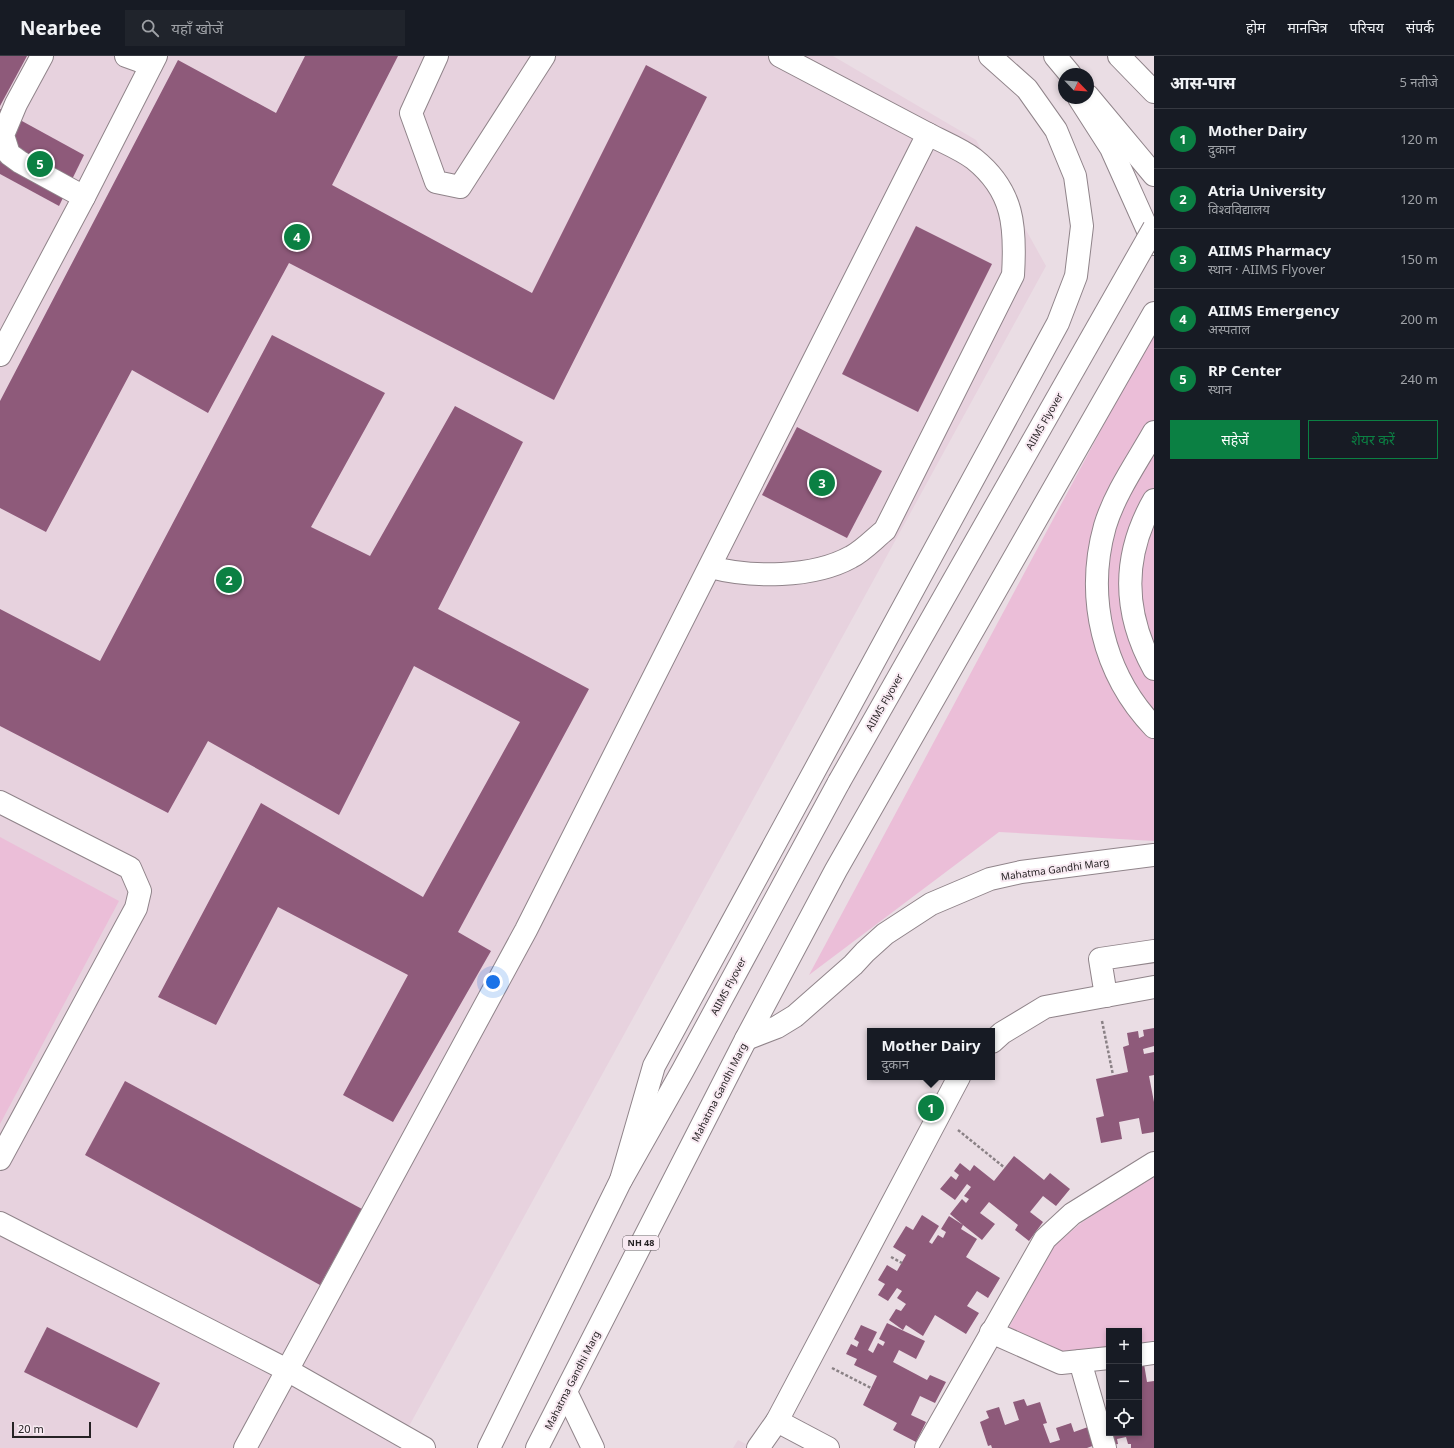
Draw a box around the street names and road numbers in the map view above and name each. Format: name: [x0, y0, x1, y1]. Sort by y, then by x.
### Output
street label: AIIMS Flyover: [1022, 390, 1066, 452]
street label: AIIMS Flyover: [862, 671, 906, 733]
street label: Mahatma Gandhi Marg: [1000, 854, 1110, 884]
street label: AIIMS Flyover: [707, 955, 749, 1017]
street label: Mahatma Gandhi Marg: [688, 1040, 750, 1144]
road number: NH 48: [623, 1236, 659, 1250]
street label: Mahatma Gandhi Marg: [541, 1328, 603, 1432]

